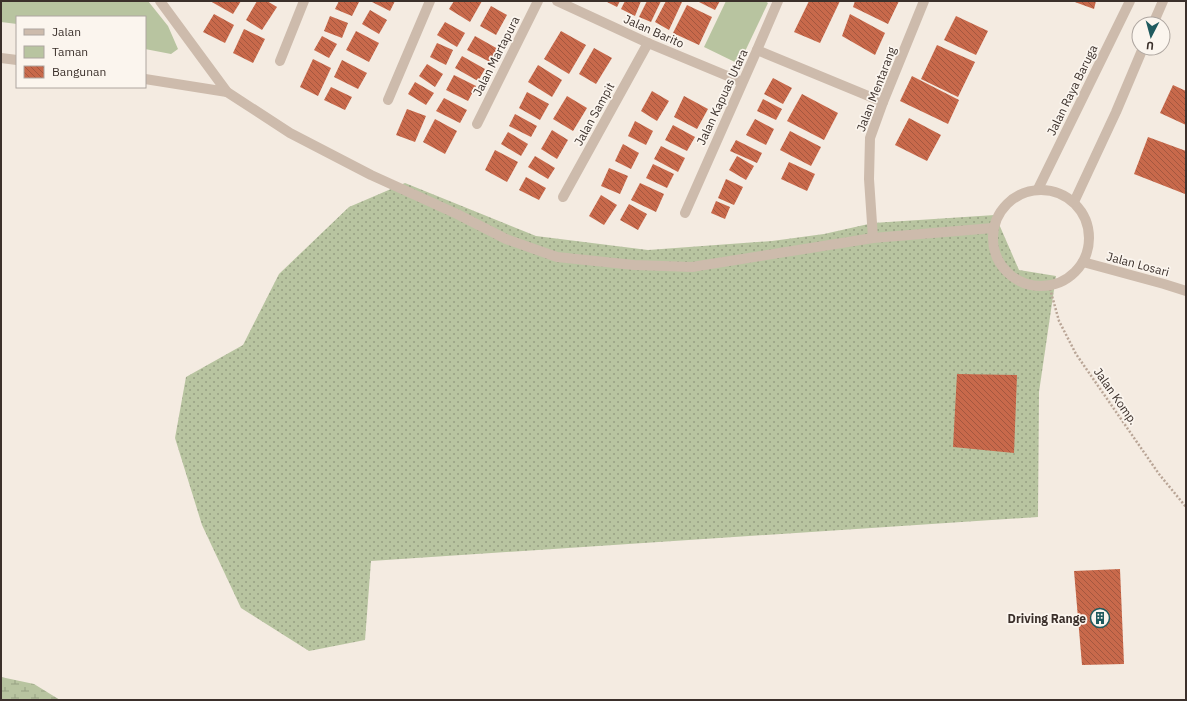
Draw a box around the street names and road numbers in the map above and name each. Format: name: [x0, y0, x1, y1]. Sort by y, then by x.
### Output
street label: Jalan Barito: [622, 11, 687, 51]
street label: Jalan Martapura: [469, 13, 523, 98]
street label: Jalan Raya Baruga: [1044, 42, 1101, 138]
street label: Jalan Mentarang: [853, 44, 899, 133]
street label: Jalan Kapuas Utara: [693, 46, 751, 147]
street label: Jalan Sampit: [570, 80, 618, 148]
street label: Jalan Losari: [1105, 248, 1171, 280]
street label: Jalan Komp.: [1091, 365, 1141, 427]

